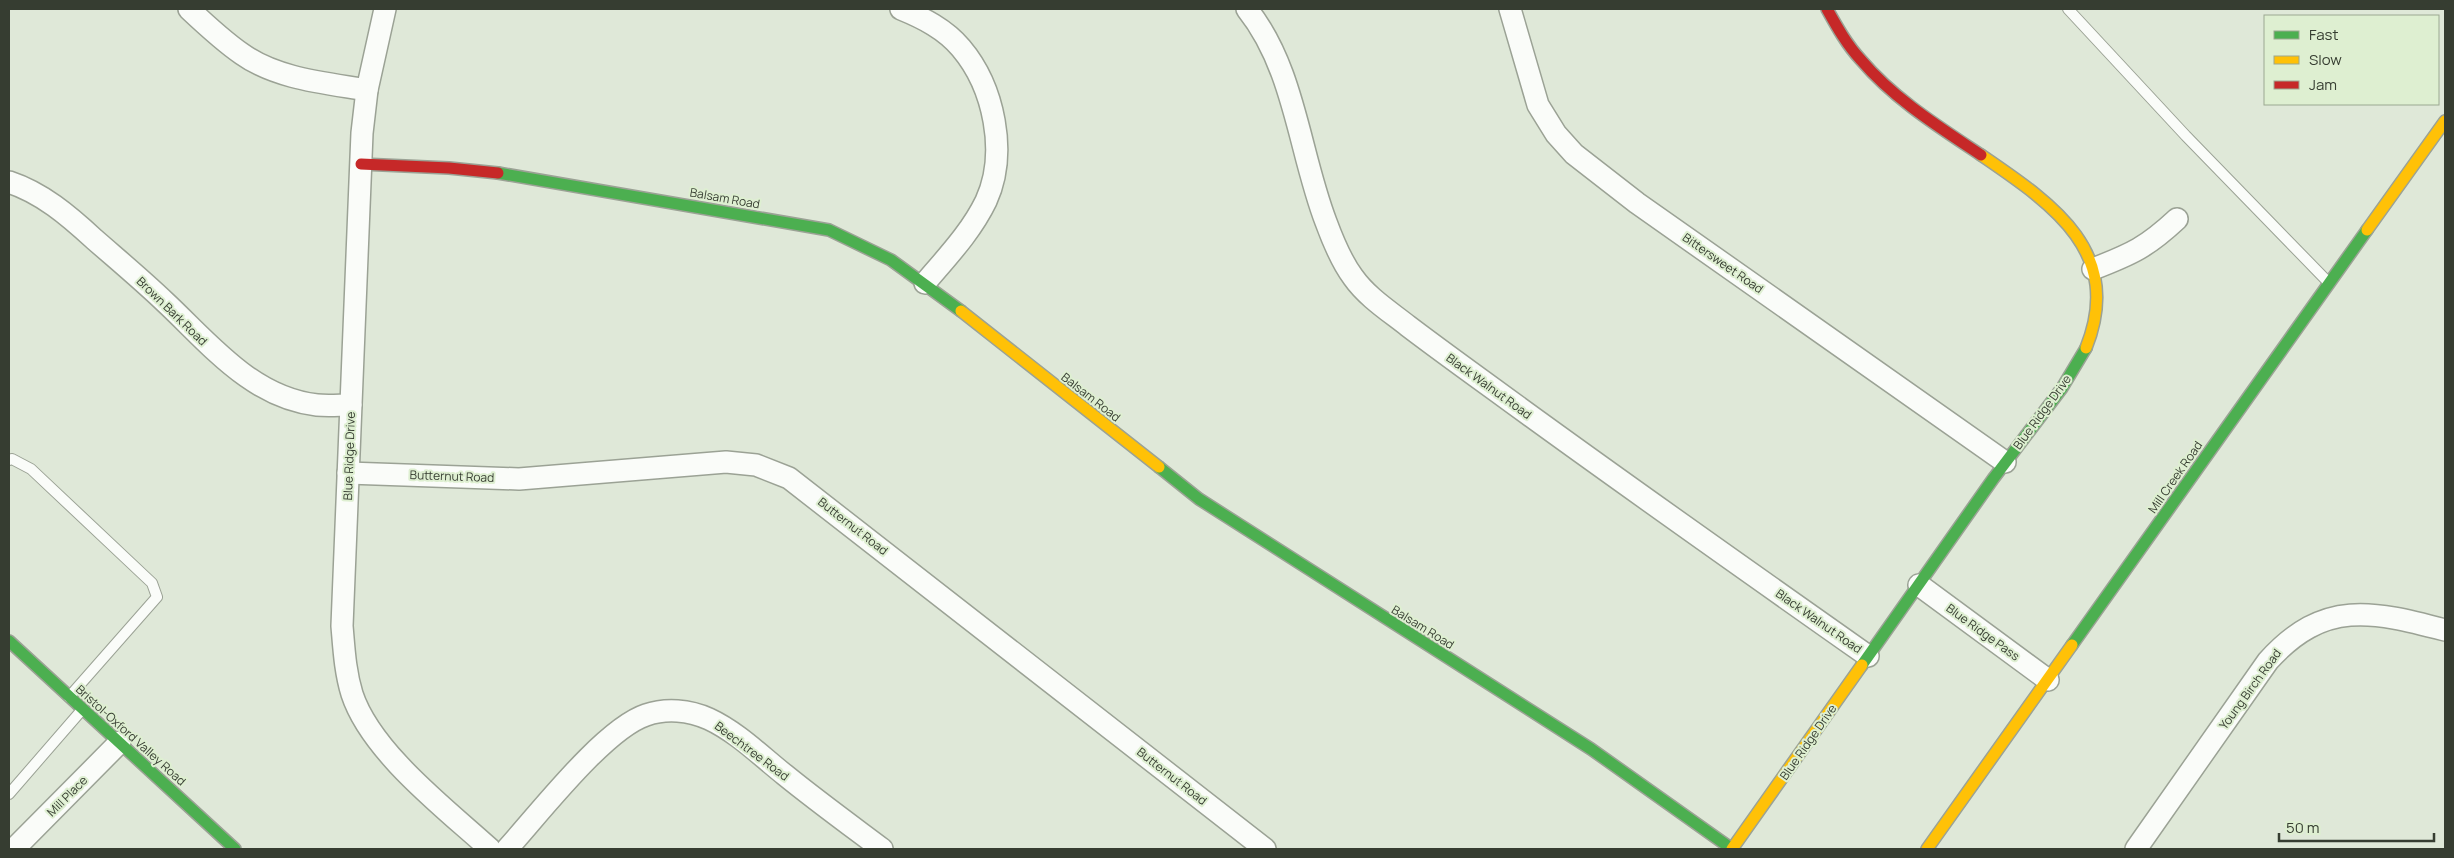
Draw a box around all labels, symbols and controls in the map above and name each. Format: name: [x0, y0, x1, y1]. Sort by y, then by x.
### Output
legend: [2264, 15, 2439, 105]
text: Fast: [2309, 24, 2338, 45]
text: Slow: [2309, 49, 2342, 70]
text: Jam: [2309, 74, 2337, 95]
street label: Balsam Road: [689, 183, 761, 213]
street label: Bittersweet Road: [1679, 229, 1767, 297]
street label: Brown Bark Road: [133, 273, 211, 349]
street label: Black Walnut Road: [1443, 349, 1535, 423]
street label: Balsam Road: [1058, 369, 1124, 425]
street label: Blue Ridge Drive: [2009, 371, 2075, 453]
street label: Blue Ridge Drive: [339, 411, 359, 501]
street label: Mill Creek Road: [2144, 438, 2206, 516]
street label: Butternut Road: [409, 466, 495, 486]
street label: Butternut Road: [814, 493, 892, 559]
street label: Black Walnut Road: [1772, 585, 1866, 657]
street label: Blue Ridge Pass: [1943, 600, 2023, 664]
street label: Balsam Road: [1388, 601, 1458, 653]
street label: Young Birch Road: [2215, 645, 2285, 733]
street label: Bristol-Oxford Valley Road: [72, 681, 190, 789]
street label: Blue Ridge Drive: [1776, 701, 1840, 783]
street label: Beechtree Road: [711, 717, 793, 785]
street label: Butternut Road: [1133, 743, 1211, 809]
street label: Mill Place: [43, 772, 91, 820]
scale bar: [2279, 810, 2434, 842]
text: 50 m: [2286, 817, 2320, 838]

